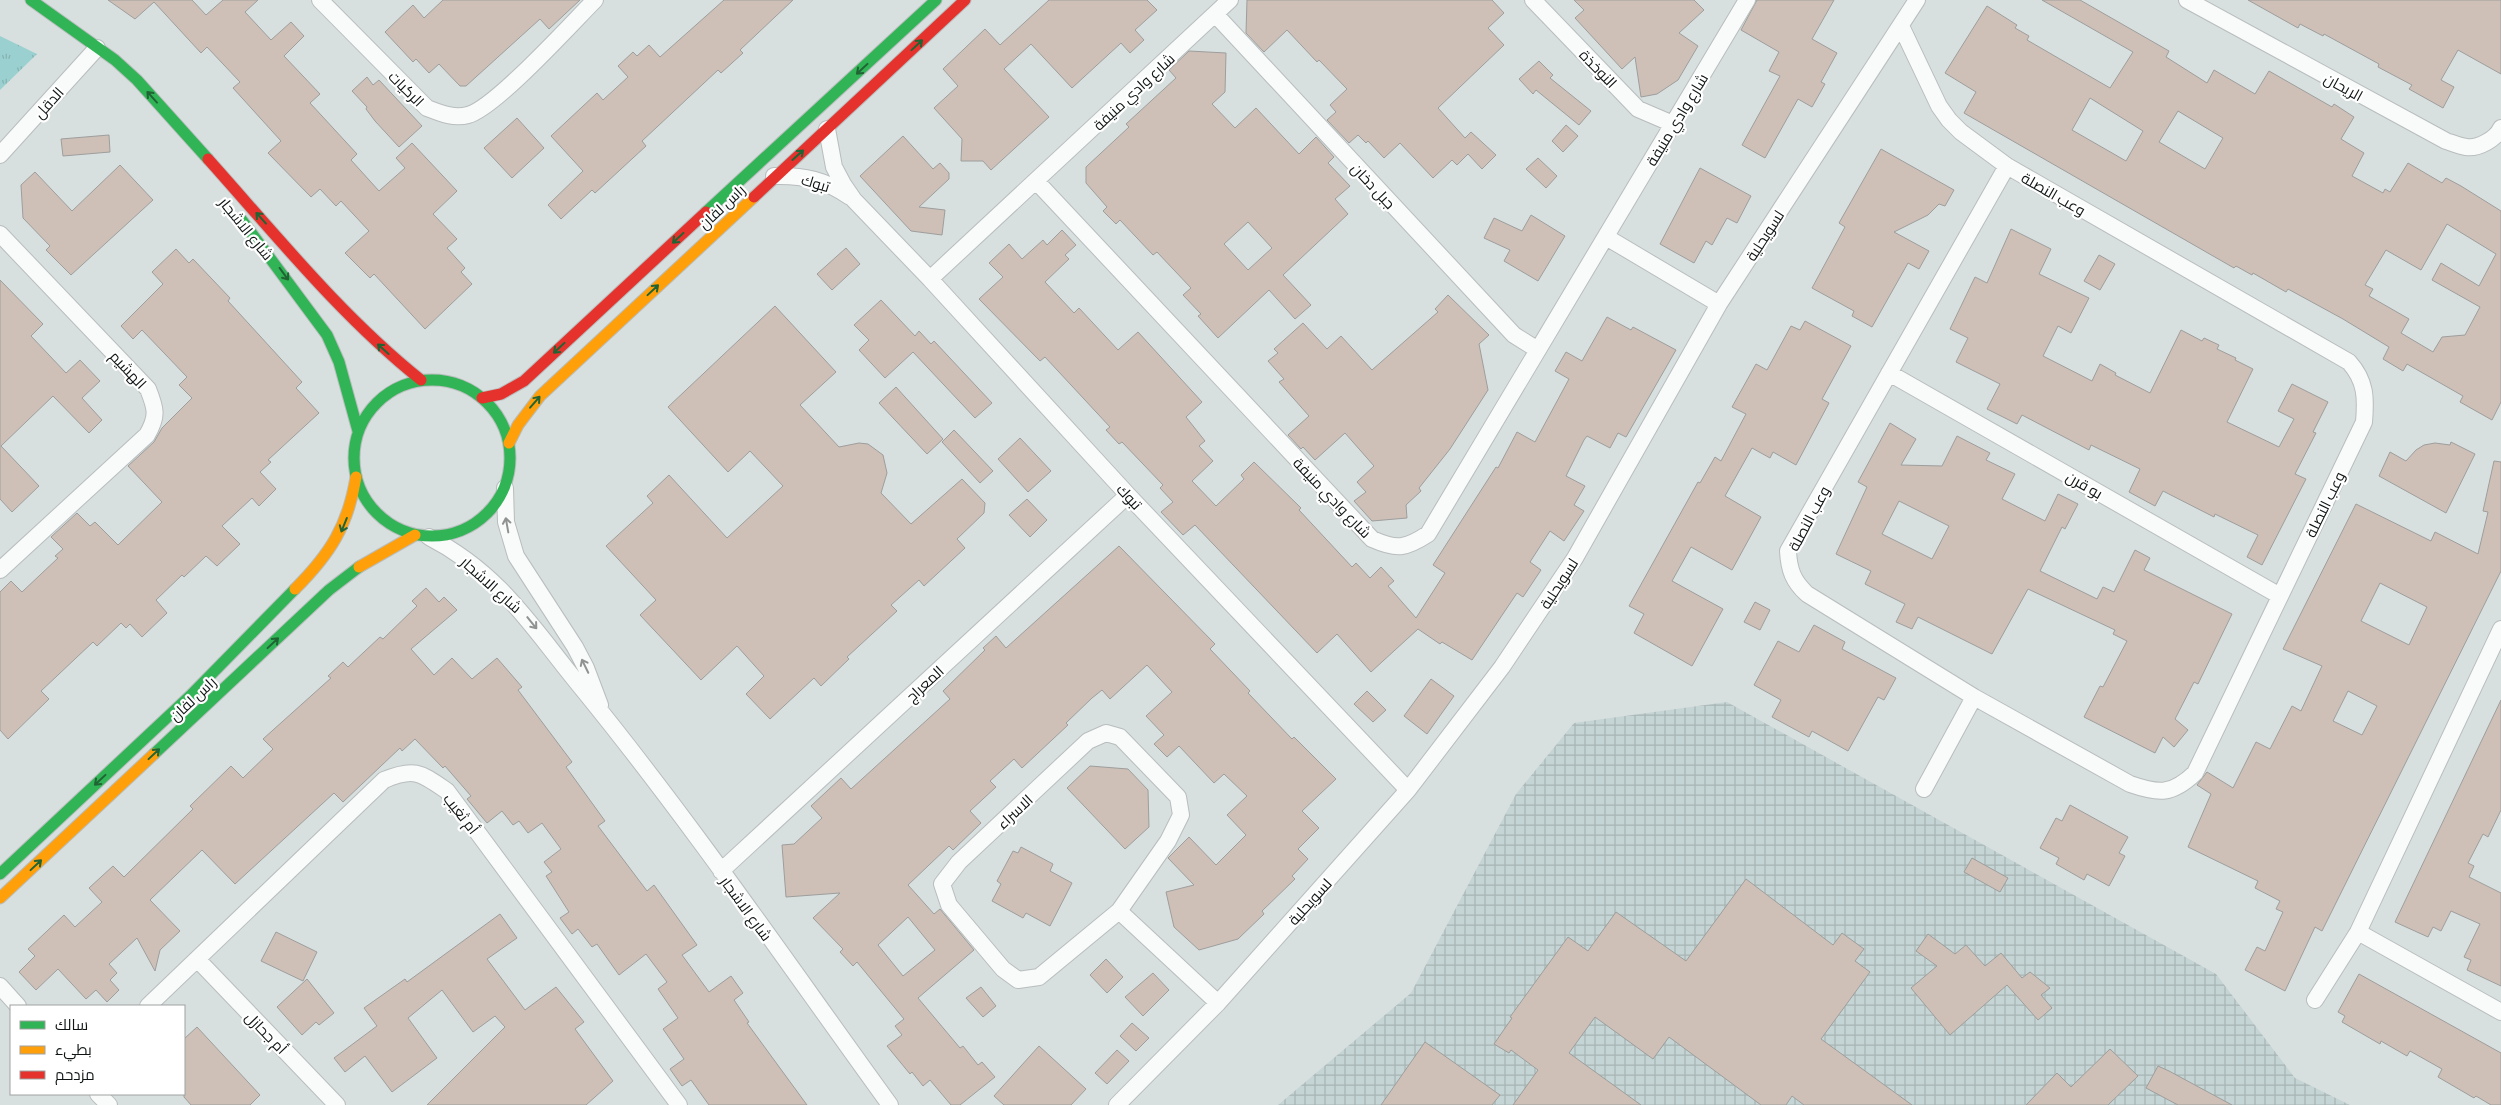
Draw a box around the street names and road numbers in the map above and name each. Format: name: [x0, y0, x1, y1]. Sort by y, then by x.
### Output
street label: النوخذة: [1575, 43, 1623, 93]
street label: شارع وادي منيفة: [1087, 47, 1180, 137]
street label: الركيات: [384, 65, 430, 111]
street label: الريحان: [2320, 66, 2368, 106]
street label: شارع وادي منيفة: [1639, 68, 1715, 171]
street label: الدقل: [27, 81, 69, 123]
street label: جبل دخان: [1346, 157, 1402, 213]
street label: وعب النصلة: [2018, 165, 2090, 221]
street label: تبوك: [799, 167, 833, 197]
street label: راس لفان: [692, 178, 750, 234]
street label: شارع الاشجار: [213, 191, 280, 265]
street label: لسويحلية: [1739, 205, 1789, 265]
street label: الهشيم: [105, 345, 153, 393]
street label: شارع وادي منيفة: [1287, 451, 1378, 544]
street label: بو قرن: [2062, 464, 2108, 504]
street label: وعب النصلة: [2298, 467, 2350, 541]
street label: تبوك: [1112, 478, 1148, 514]
street label: وعب النصلة: [1781, 481, 1835, 555]
street label: شارع الاشجار: [455, 549, 528, 619]
street label: لسويحلية: [1533, 553, 1583, 613]
street label: المعراج: [900, 659, 949, 708]
street label: راس لفان: [163, 670, 221, 726]
street label: أم ثغيب: [439, 788, 485, 838]
street label: الاسراء: [991, 788, 1037, 834]
street label: شارع الاشجار: [714, 870, 779, 946]
street label: لسويحلية: [1282, 872, 1336, 930]
street label: أم جحازل: [241, 1005, 293, 1059]

